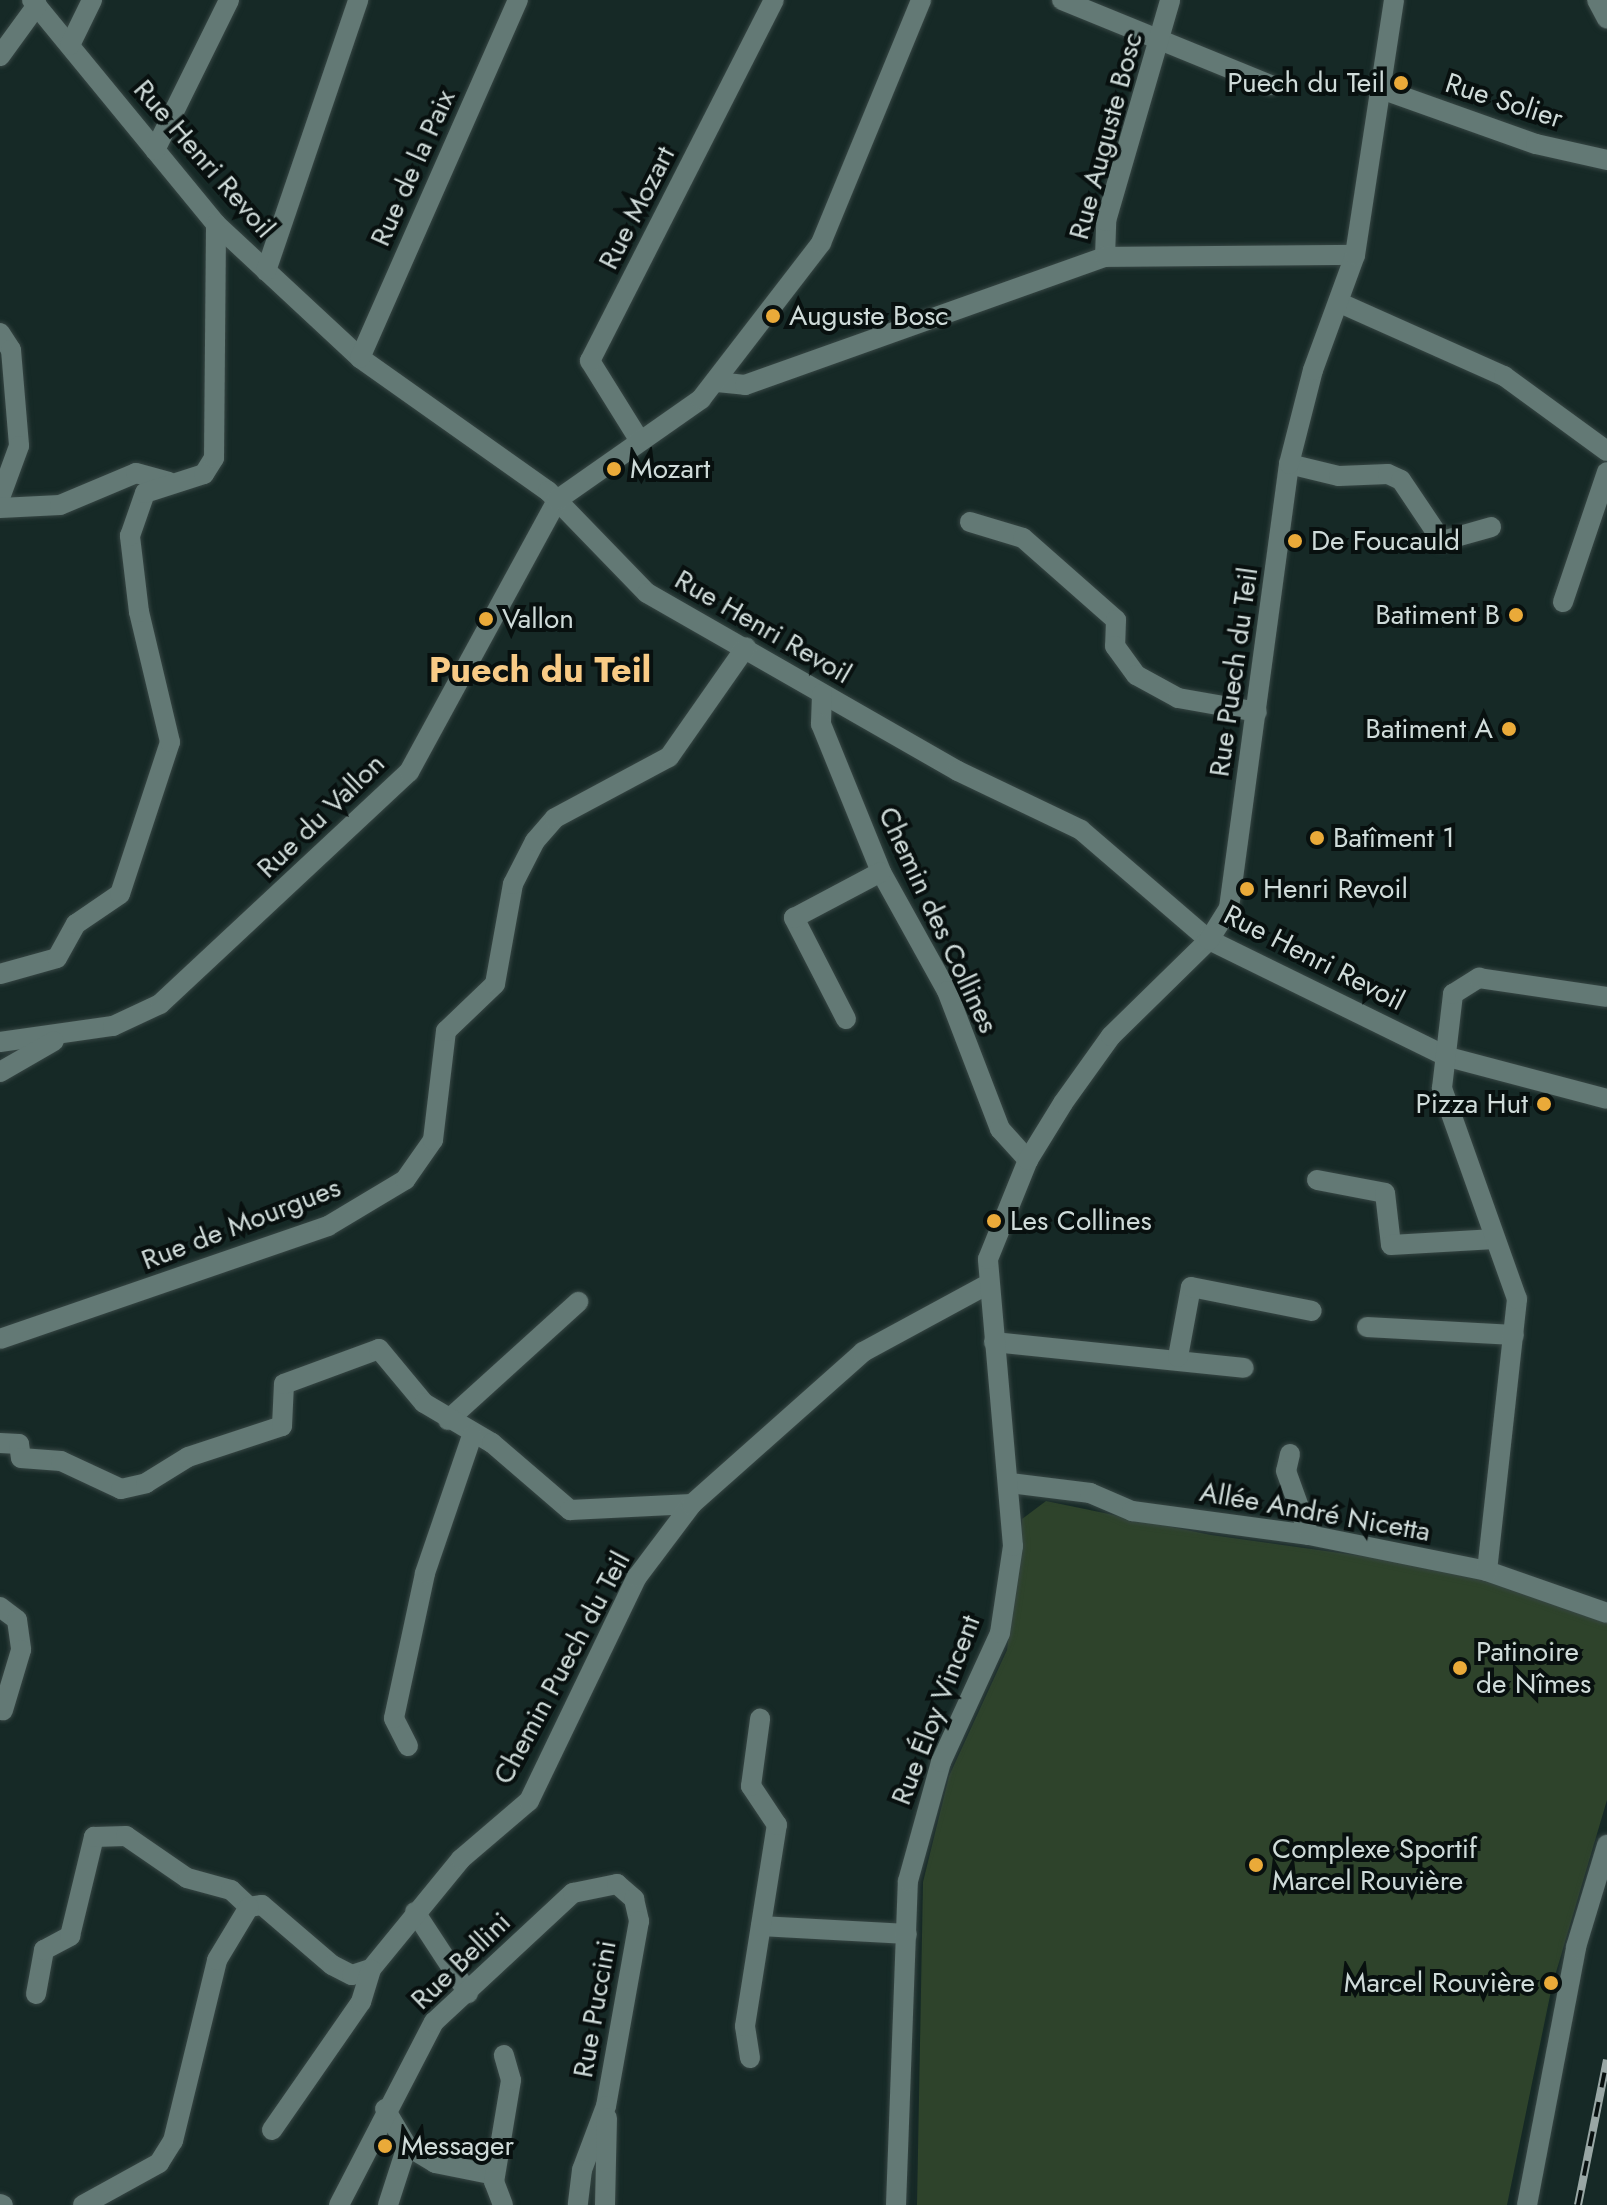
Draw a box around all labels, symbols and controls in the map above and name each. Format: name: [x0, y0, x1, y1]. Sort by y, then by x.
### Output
street label: Rue Auguste Bosc: [1062, 29, 1150, 243]
place label: Puech du Teil: [1227, 66, 1385, 100]
street label: Rue Solier: [1441, 66, 1567, 136]
street label: Rue Henri Revoil: [126, 73, 282, 245]
marker: Puech du Teil: [1392, 74, 1410, 92]
street label: Rue de la Paix: [364, 85, 462, 251]
street label: Rue Mozart: [592, 141, 682, 275]
place label: Auguste Bosc: [789, 299, 949, 333]
marker: Auguste Bosc: [764, 307, 782, 325]
place label: Mozart: [630, 452, 710, 486]
marker: Mozart: [605, 460, 623, 478]
place label: De Foucauld: [1311, 524, 1460, 558]
marker: De Foucauld: [1286, 532, 1304, 550]
street label: Rue Henri Revoil: [669, 563, 857, 691]
street label: Rue Puech du Teil: [1203, 565, 1265, 779]
place label: Batiment B: [1375, 598, 1500, 632]
place label: Vallon: [502, 602, 574, 636]
marker: Batiment B: [1507, 606, 1525, 624]
marker: Vallon: [477, 610, 495, 628]
district label: Puech du Teil: [429, 648, 651, 692]
place label: Batiment A: [1365, 712, 1493, 746]
marker: Batiment A: [1500, 720, 1518, 738]
street label: Rue du Vallon: [250, 747, 392, 885]
street label: Chemin des Collines: [871, 802, 1005, 1038]
place label: Batîment 1: [1333, 821, 1455, 855]
marker: Batîment 1: [1308, 829, 1326, 847]
place label: Henri Revoil: [1263, 872, 1408, 906]
marker: Henri Revoil: [1238, 880, 1256, 898]
street label: Rue Henri Revoil: [1218, 898, 1410, 1018]
place label: Pizza Hut: [1415, 1087, 1528, 1121]
marker: Pizza Hut: [1535, 1095, 1553, 1113]
street label: Rue de Mourgues: [137, 1171, 345, 1277]
place label: Les Collines: [1010, 1204, 1152, 1238]
marker: Les Collines: [985, 1212, 1003, 1230]
street label: Allée André Nicetta: [1197, 1475, 1433, 1549]
street label: Chemin Puech du Teil: [487, 1546, 637, 1790]
street label: Rue Éloy Vincent: [884, 1610, 988, 1810]
place label: Patinoire de Nîmes: [1476, 1635, 1591, 1701]
marker: Patinoire de Nîmes: [1451, 1659, 1469, 1677]
place label: Complexe Sportif Marcel Rouvière: [1272, 1832, 1477, 1898]
marker: Complexe Sportif Marcel Rouvière: [1247, 1856, 1265, 1874]
street label: Rue Bellini: [404, 1905, 518, 2017]
street label: Rue Puccini: [566, 1938, 624, 2080]
place label: Marcel Rouvière: [1344, 1966, 1535, 2000]
marker: Marcel Rouvière: [1542, 1974, 1560, 1992]
place label: Messager: [401, 2129, 514, 2163]
marker: Messager: [376, 2137, 394, 2155]

